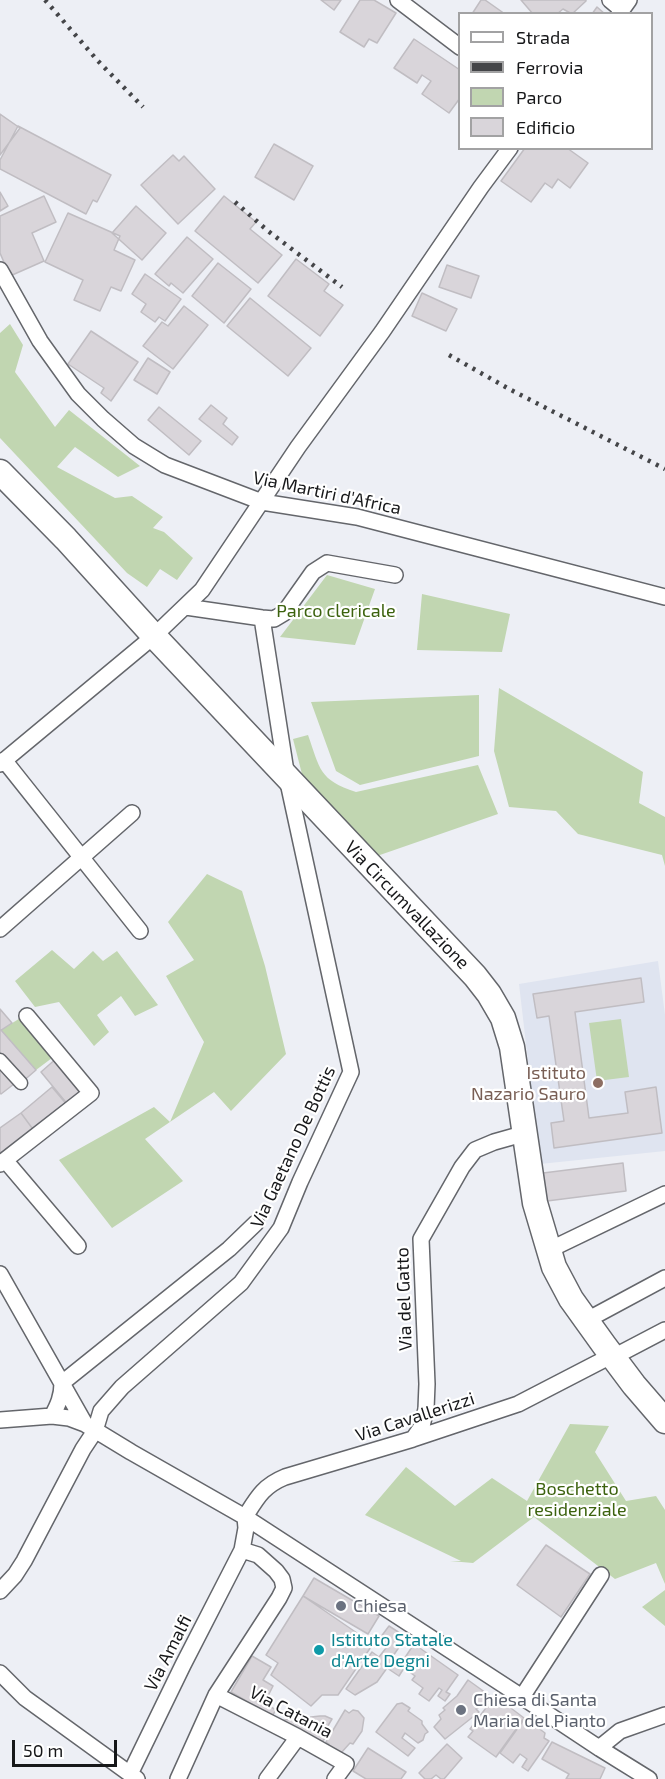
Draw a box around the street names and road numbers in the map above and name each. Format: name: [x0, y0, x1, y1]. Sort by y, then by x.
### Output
street label: Via Martiri d'Africa: [251, 467, 403, 519]
street label: Via Circumvallazione: [340, 836, 474, 974]
street label: Via Gaetano De Bottis: [246, 1063, 340, 1231]
street label: Via del Gatto: [391, 1247, 417, 1351]
street label: Via Cavallerizzi: [353, 1388, 477, 1446]
street label: Via Amalfi: [140, 1611, 196, 1695]
street label: Via Catania: [246, 1681, 336, 1743]

